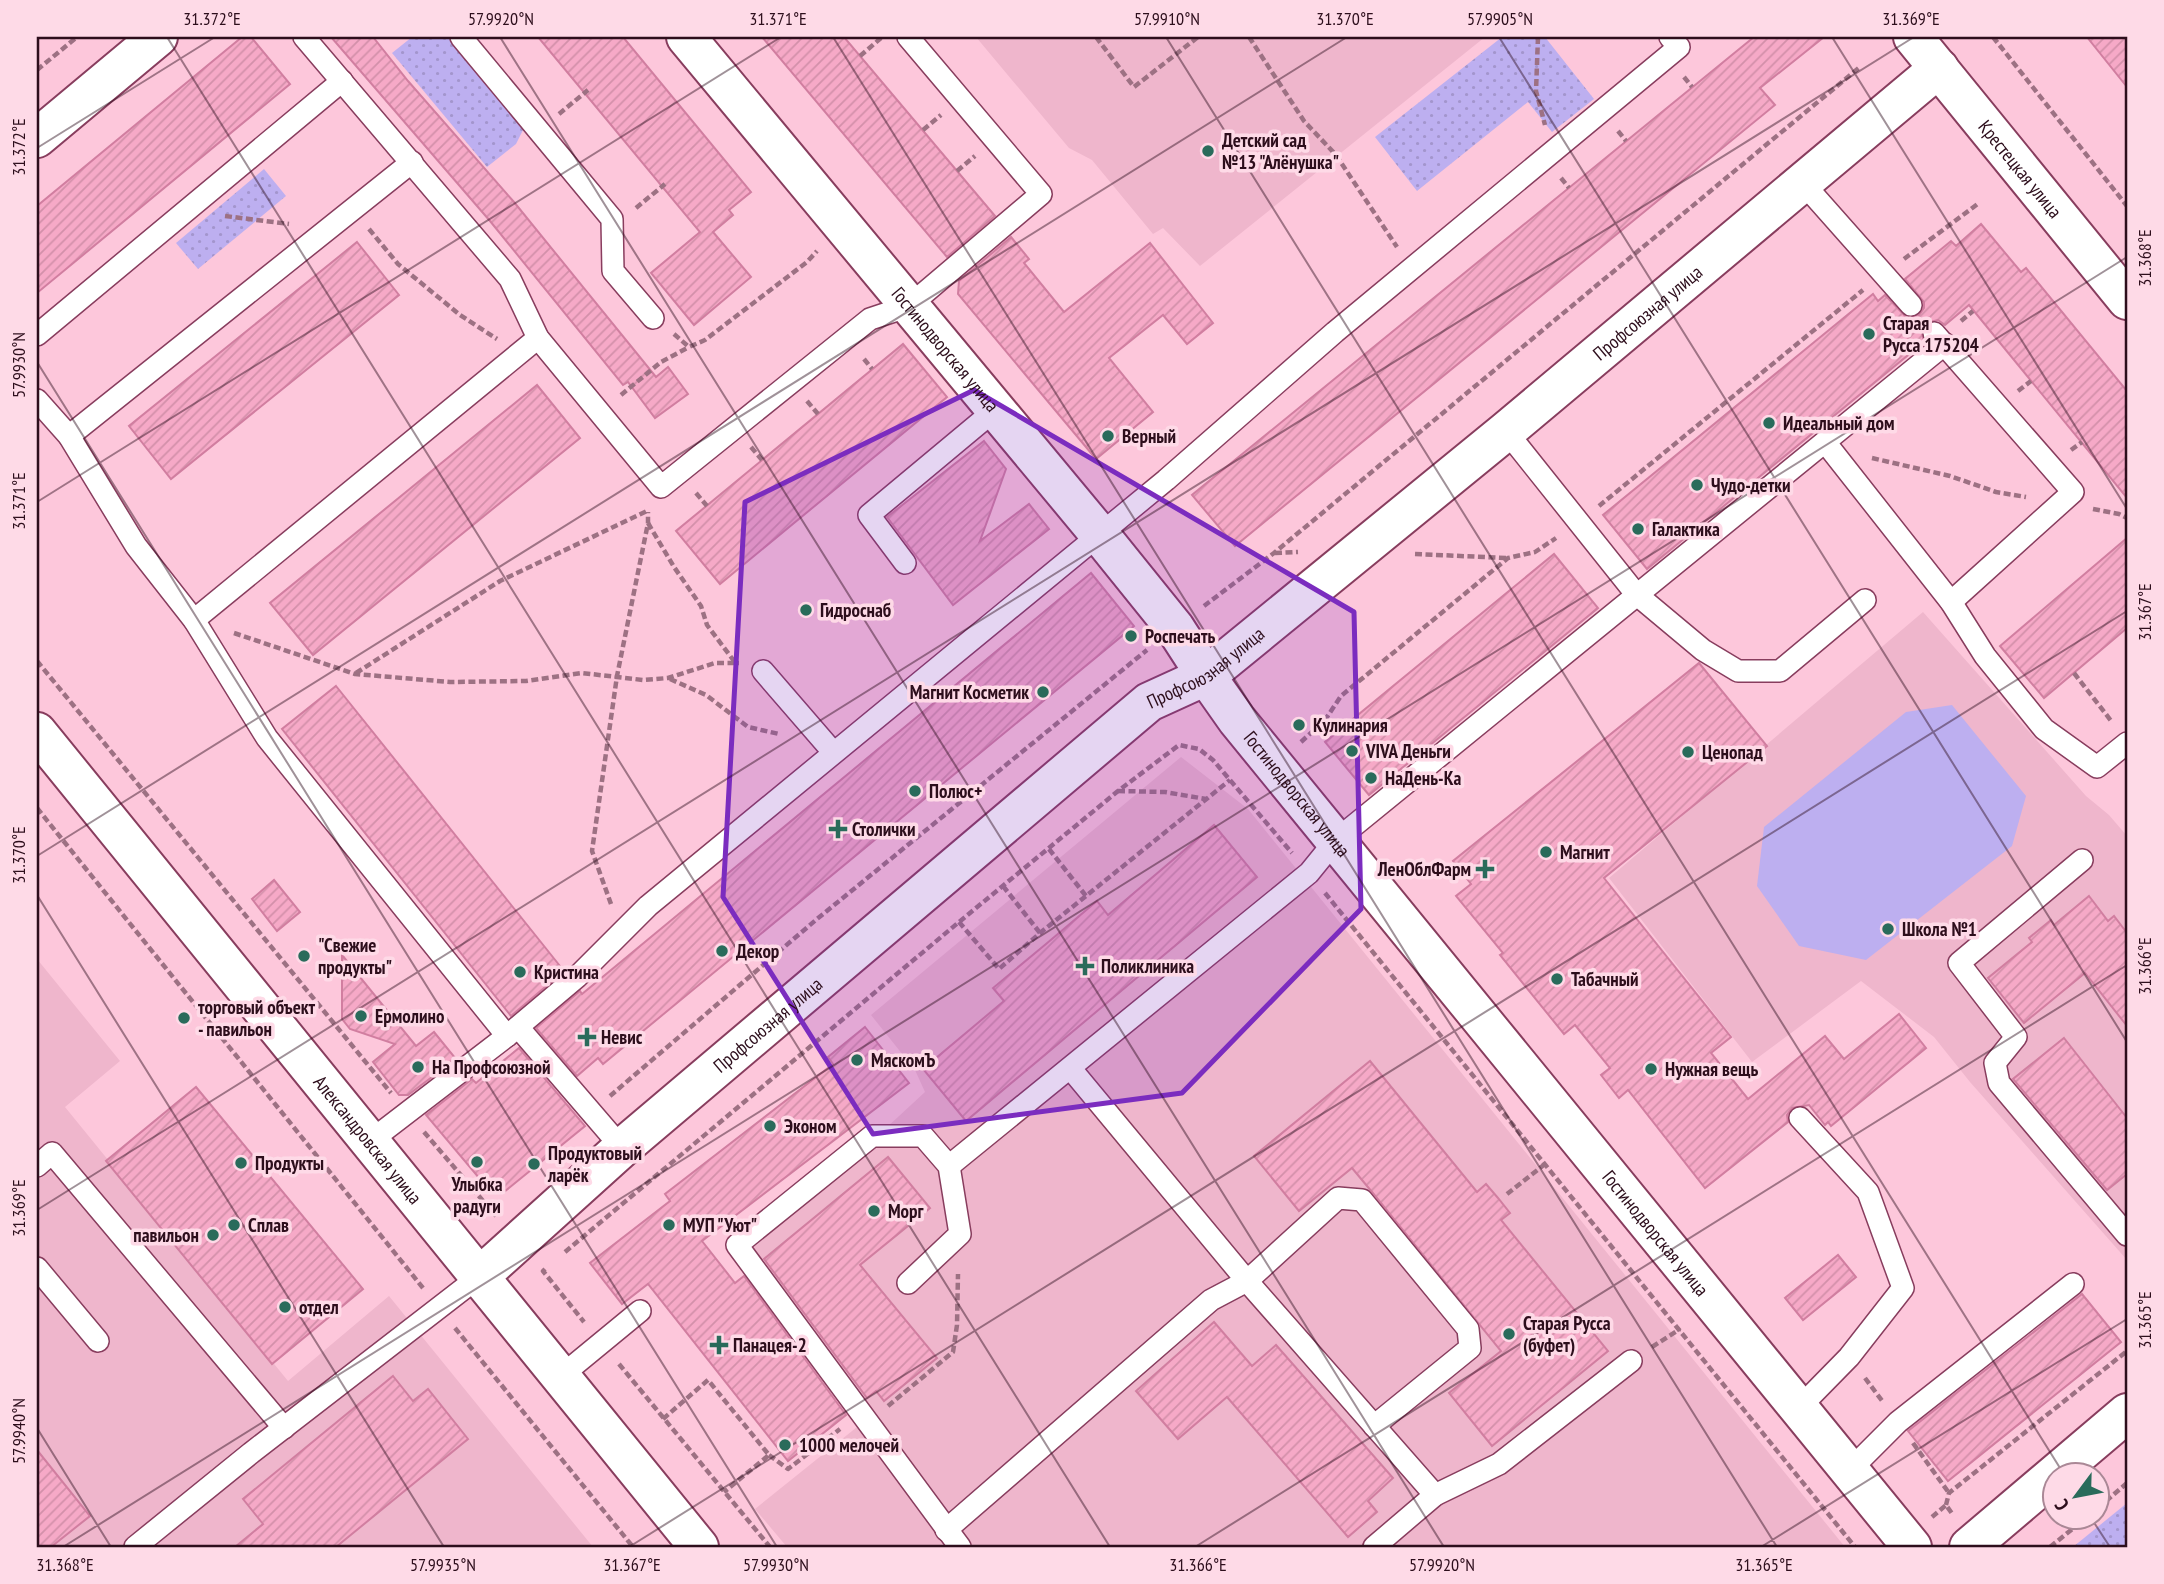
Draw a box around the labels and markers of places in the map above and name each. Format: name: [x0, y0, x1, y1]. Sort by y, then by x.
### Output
place label: Детский сад №13 "Алёнушка": [1222, 128, 1339, 174]
marker: Детский сад №13 "Алёнушка": [1200, 143, 1216, 159]
place label: Старая Русса 175204: [1883, 311, 1979, 357]
marker: Старая Русса 175204: [1861, 326, 1877, 342]
place label: Идеальный дом: [1783, 411, 1895, 435]
marker: Идеальный дом: [1761, 415, 1777, 431]
place label: Верный: [1122, 424, 1176, 448]
marker: Верный: [1100, 428, 1116, 444]
place label: Чудо-детки: [1711, 473, 1791, 497]
marker: Чудо-детки: [1689, 477, 1705, 493]
place label: Галактика: [1652, 517, 1720, 541]
marker: Галактика: [1630, 521, 1646, 537]
place label: Гидроснаб: [820, 598, 891, 622]
marker: Гидроснаб: [798, 602, 814, 618]
place label: Роспечать: [1145, 624, 1215, 648]
marker: Роспечать: [1123, 628, 1139, 644]
place label: Магнит Косметик: [910, 680, 1029, 704]
marker: Магнит Косметик: [1035, 684, 1051, 700]
place label: Кулинария: [1313, 713, 1388, 737]
marker: Кулинария: [1291, 717, 1307, 733]
place label: VIVA Деньги: [1365, 739, 1451, 763]
place label: Ценопад: [1702, 740, 1763, 764]
marker: VIVA Деньги: [1344, 743, 1360, 759]
marker: Ценопад: [1680, 744, 1696, 760]
place label: НаДень-Ка: [1385, 766, 1462, 790]
marker: НаДень-Ка: [1363, 770, 1379, 786]
place label: Полюс+: [929, 779, 982, 803]
marker: Полюс+: [907, 783, 923, 799]
place label: Столички: [852, 817, 916, 841]
marker: Столички: [830, 821, 846, 837]
place label: Магнит: [1560, 840, 1610, 864]
marker: Магнит: [1538, 844, 1554, 860]
place label: ЛенОблФарм: [1377, 857, 1471, 881]
marker: ЛенОблФарм: [1477, 861, 1493, 877]
place label: Школа №1: [1902, 917, 1977, 941]
marker: Школа №1: [1880, 921, 1896, 937]
place label: "Свежие продукты": [318, 933, 392, 979]
place label: Декор: [736, 939, 780, 963]
marker: Декор: [714, 943, 730, 959]
marker: "Свежие продукты": [296, 948, 312, 964]
place label: Поликлиника: [1101, 954, 1194, 978]
marker: Поликлиника: [1075, 956, 1095, 976]
place label: Кристина: [534, 960, 599, 984]
marker: Кристина: [512, 964, 528, 980]
place label: Табачный: [1571, 967, 1638, 991]
marker: Табачный: [1549, 971, 1565, 987]
place label: торговый объект - павильон: [198, 995, 316, 1041]
place label: Ермолино: [375, 1004, 444, 1028]
marker: Ермолино: [353, 1008, 369, 1024]
marker: торговый объект - павильон: [176, 1010, 192, 1026]
place label: Невис: [601, 1025, 643, 1049]
marker: Невис: [579, 1029, 595, 1045]
place label: МяскомЪ: [871, 1048, 936, 1072]
marker: МяскомЪ: [849, 1052, 865, 1068]
place label: На Профсоюзной: [432, 1055, 551, 1079]
place label: Нужная вещь: [1665, 1057, 1758, 1081]
marker: На Профсоюзной: [410, 1059, 426, 1075]
marker: Нужная вещь: [1643, 1061, 1659, 1077]
place label: Эконом: [784, 1114, 837, 1138]
marker: Эконом: [762, 1118, 778, 1134]
place label: Продуктовый ларёк: [547, 1141, 642, 1187]
place label: Продукты: [255, 1151, 324, 1175]
marker: Улыбка радуги: [469, 1154, 485, 1170]
marker: Продукты: [233, 1155, 249, 1171]
marker: Продуктовый ларёк: [526, 1156, 542, 1172]
place label: Улыбка радуги: [450, 1172, 503, 1218]
place label: Морг: [888, 1199, 924, 1223]
marker: Морг: [866, 1203, 882, 1219]
place label: Сплав: [248, 1213, 289, 1237]
place label: МУП "Уют": [683, 1213, 757, 1237]
marker: Сплав: [226, 1217, 242, 1233]
marker: МУП "Уют": [661, 1217, 677, 1233]
place label: павильон: [133, 1223, 199, 1247]
marker: павильон: [205, 1227, 221, 1243]
place label: отдел: [299, 1295, 339, 1319]
marker: отдел: [277, 1299, 293, 1315]
place label: Старая Русса (буфет): [1523, 1311, 1611, 1357]
marker: Старая Русса (буфет): [1501, 1326, 1517, 1342]
place label: Панацея-2: [733, 1333, 807, 1357]
marker: Панацея-2: [711, 1337, 727, 1353]
place label: 1000 мелочей: [799, 1433, 899, 1457]
marker: 1000 мелочей: [777, 1437, 793, 1453]

